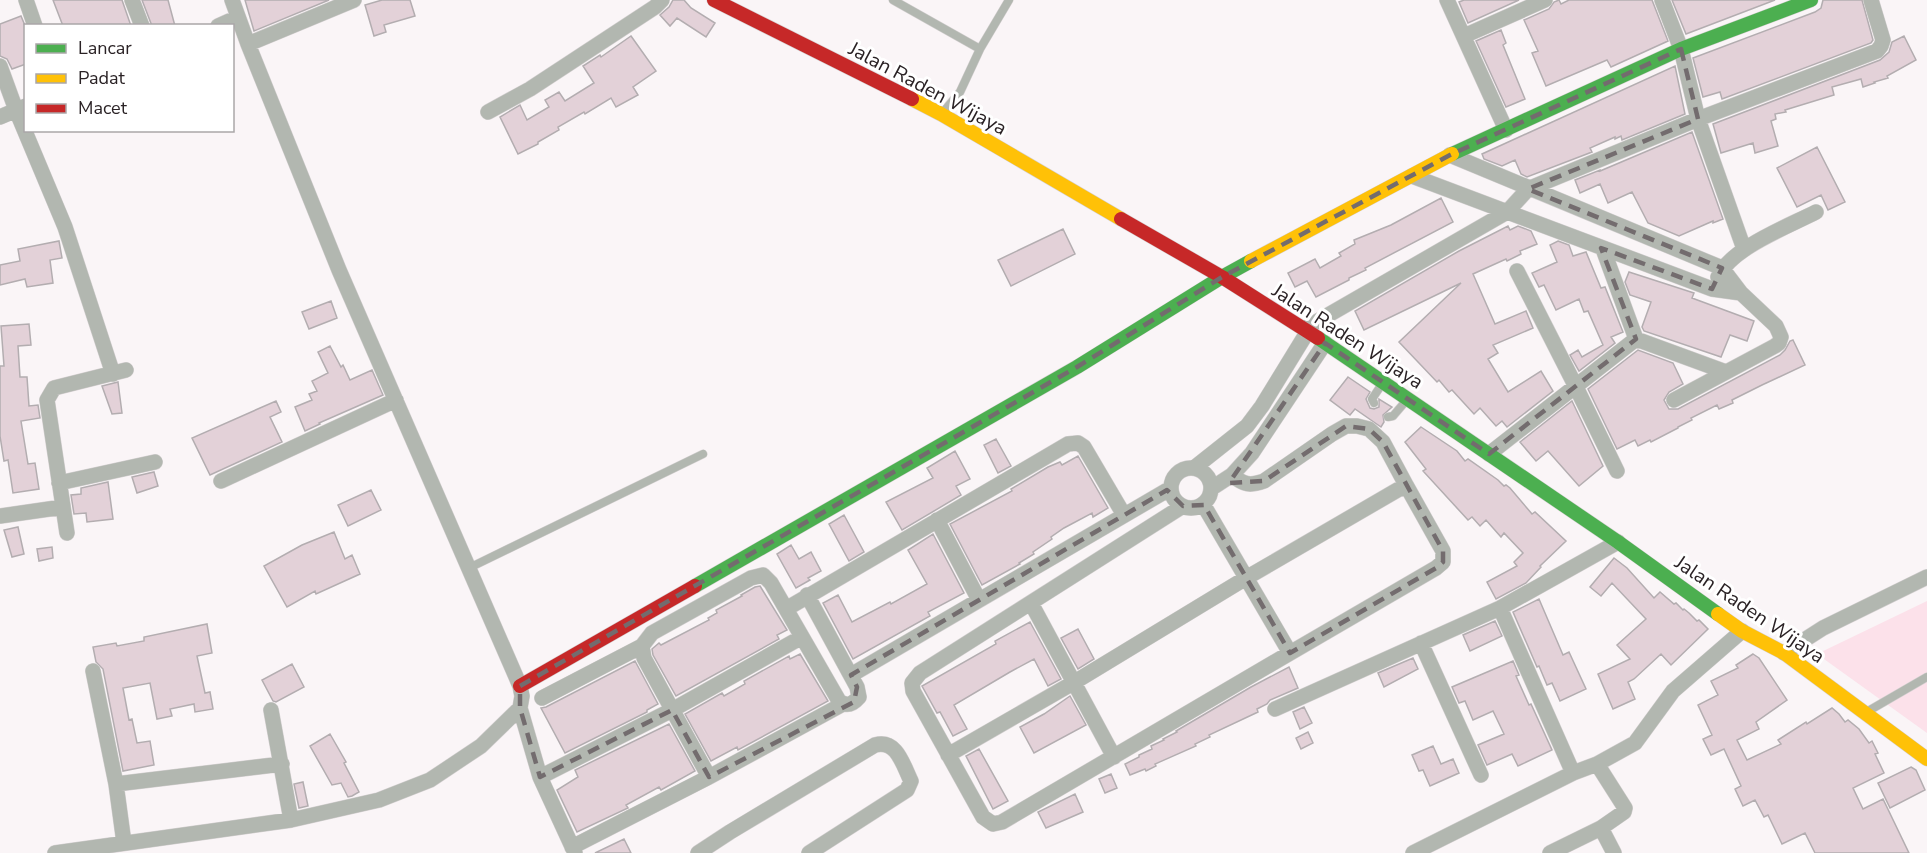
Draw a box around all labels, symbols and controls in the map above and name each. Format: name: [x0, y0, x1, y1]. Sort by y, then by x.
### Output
legend: [24, 24, 234, 132]
street label: Jalan Raden Wijaya: [843, 35, 1012, 142]
text: Lancar: [78, 36, 132, 60]
text: Padat: [78, 66, 126, 90]
text: Macet: [78, 96, 128, 120]
street label: Jalan Raden Wijaya: [1266, 277, 1429, 396]
street label: Jalan Raden Wijaya: [1669, 549, 1830, 670]

